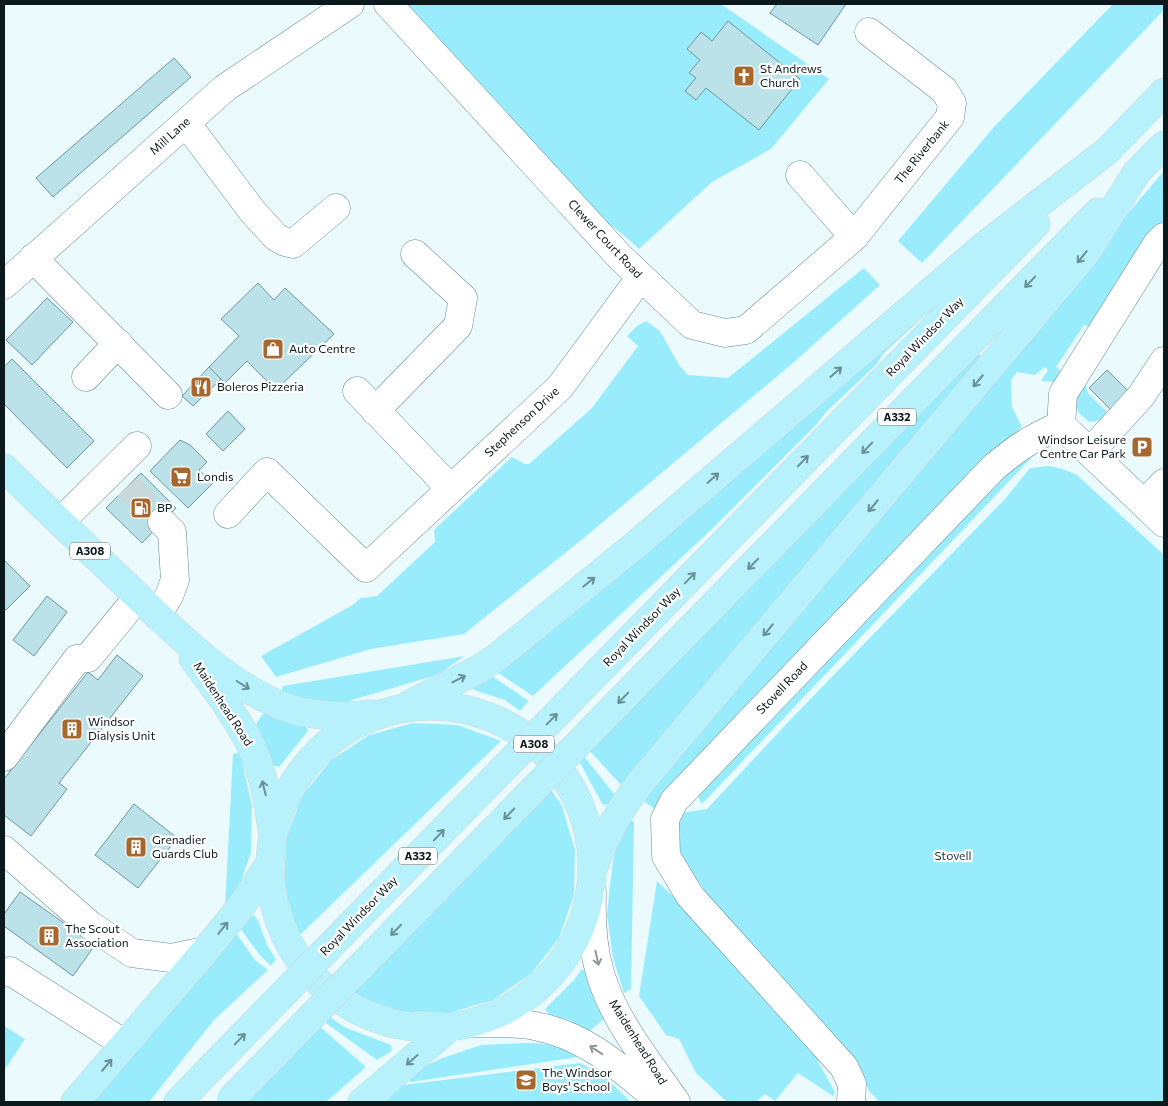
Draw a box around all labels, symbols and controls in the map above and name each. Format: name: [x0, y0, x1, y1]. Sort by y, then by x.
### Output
place label: St Andrews Church: [760, 61, 822, 89]
church icon: St Andrews Church: [732, 64, 756, 88]
street label: Mill Lane: [146, 114, 192, 157]
street label: The Riverbank: [891, 116, 952, 186]
street label: Clewer Court Road: [566, 196, 646, 281]
one-way arrow: [1077, 250, 1087, 264]
one-way arrow: [1024, 276, 1036, 288]
street label: Royal Windsor Way: [883, 294, 966, 379]
shop icon: Auto Centre: [261, 337, 285, 361]
place label: Auto Centre: [289, 341, 355, 355]
one-way arrow: [829, 366, 842, 377]
restaurant icon: Boleros Pizzeria: [189, 375, 213, 399]
one-way arrow: [972, 375, 983, 388]
place label: Boleros Pizzeria: [217, 379, 304, 393]
street label: Stephenson Drive: [481, 383, 561, 459]
road number: A332: [878, 408, 916, 426]
place label: Windsor Leisure Centre Car Park: [1038, 432, 1126, 460]
parking icon: Windsor Leisure Centre Car Park: [1130, 435, 1154, 459]
one-way arrow: [861, 442, 873, 454]
one-way arrow: [797, 456, 809, 468]
supermarket icon: Londis: [169, 465, 193, 489]
place label: Londis: [197, 469, 233, 483]
one-way arrow: [706, 473, 719, 484]
fuel station icon: BP: [129, 496, 153, 520]
one-way arrow: [867, 499, 879, 512]
place label: BP: [157, 500, 173, 514]
road number: A308: [70, 542, 110, 560]
one-way arrow: [747, 558, 760, 570]
one-way arrow: [684, 571, 696, 584]
one-way arrow: [582, 577, 595, 588]
street label: Royal Windsor Way: [600, 584, 683, 669]
one-way arrow: [763, 623, 774, 636]
street label: Stovell Road: [753, 658, 810, 716]
street label: Maidenhead Road: [191, 659, 256, 748]
one-way arrow: [451, 674, 466, 684]
one-way arrow: [236, 679, 250, 690]
one-way arrow: [617, 691, 629, 704]
one-way arrow: [546, 713, 558, 725]
place label: Windsor Dialysis Unit: [88, 714, 155, 742]
building icon: Windsor Dialysis Unit: [60, 717, 84, 741]
road number: A308: [514, 736, 554, 752]
one-way arrow: [259, 780, 268, 796]
one-way arrow: [503, 808, 515, 820]
one-way arrow: [433, 829, 445, 841]
place label: Grenadier Guards Club: [152, 832, 218, 860]
building icon: Grenadier Guards Club: [124, 835, 148, 859]
road number: A332: [399, 848, 437, 864]
park label: Stovell: [934, 848, 972, 862]
street label: Royal Windsor Way: [317, 873, 400, 958]
place label: The Scout Association: [65, 921, 129, 949]
one-way arrow: [218, 922, 229, 935]
building icon: The Scout Association: [37, 924, 61, 948]
one-way arrow: [390, 924, 402, 936]
one-way arrow: [592, 950, 602, 966]
street label: Maidenhead Road: [607, 996, 671, 1087]
one-way arrow: [233, 1033, 246, 1045]
one-way arrow: [589, 1045, 603, 1055]
one-way arrow: [406, 1055, 419, 1066]
one-way arrow: [101, 1059, 112, 1072]
place label: The Windsor Boys' School: [542, 1065, 612, 1093]
school or university icon: The Windsor Boys' School: [514, 1068, 538, 1092]

